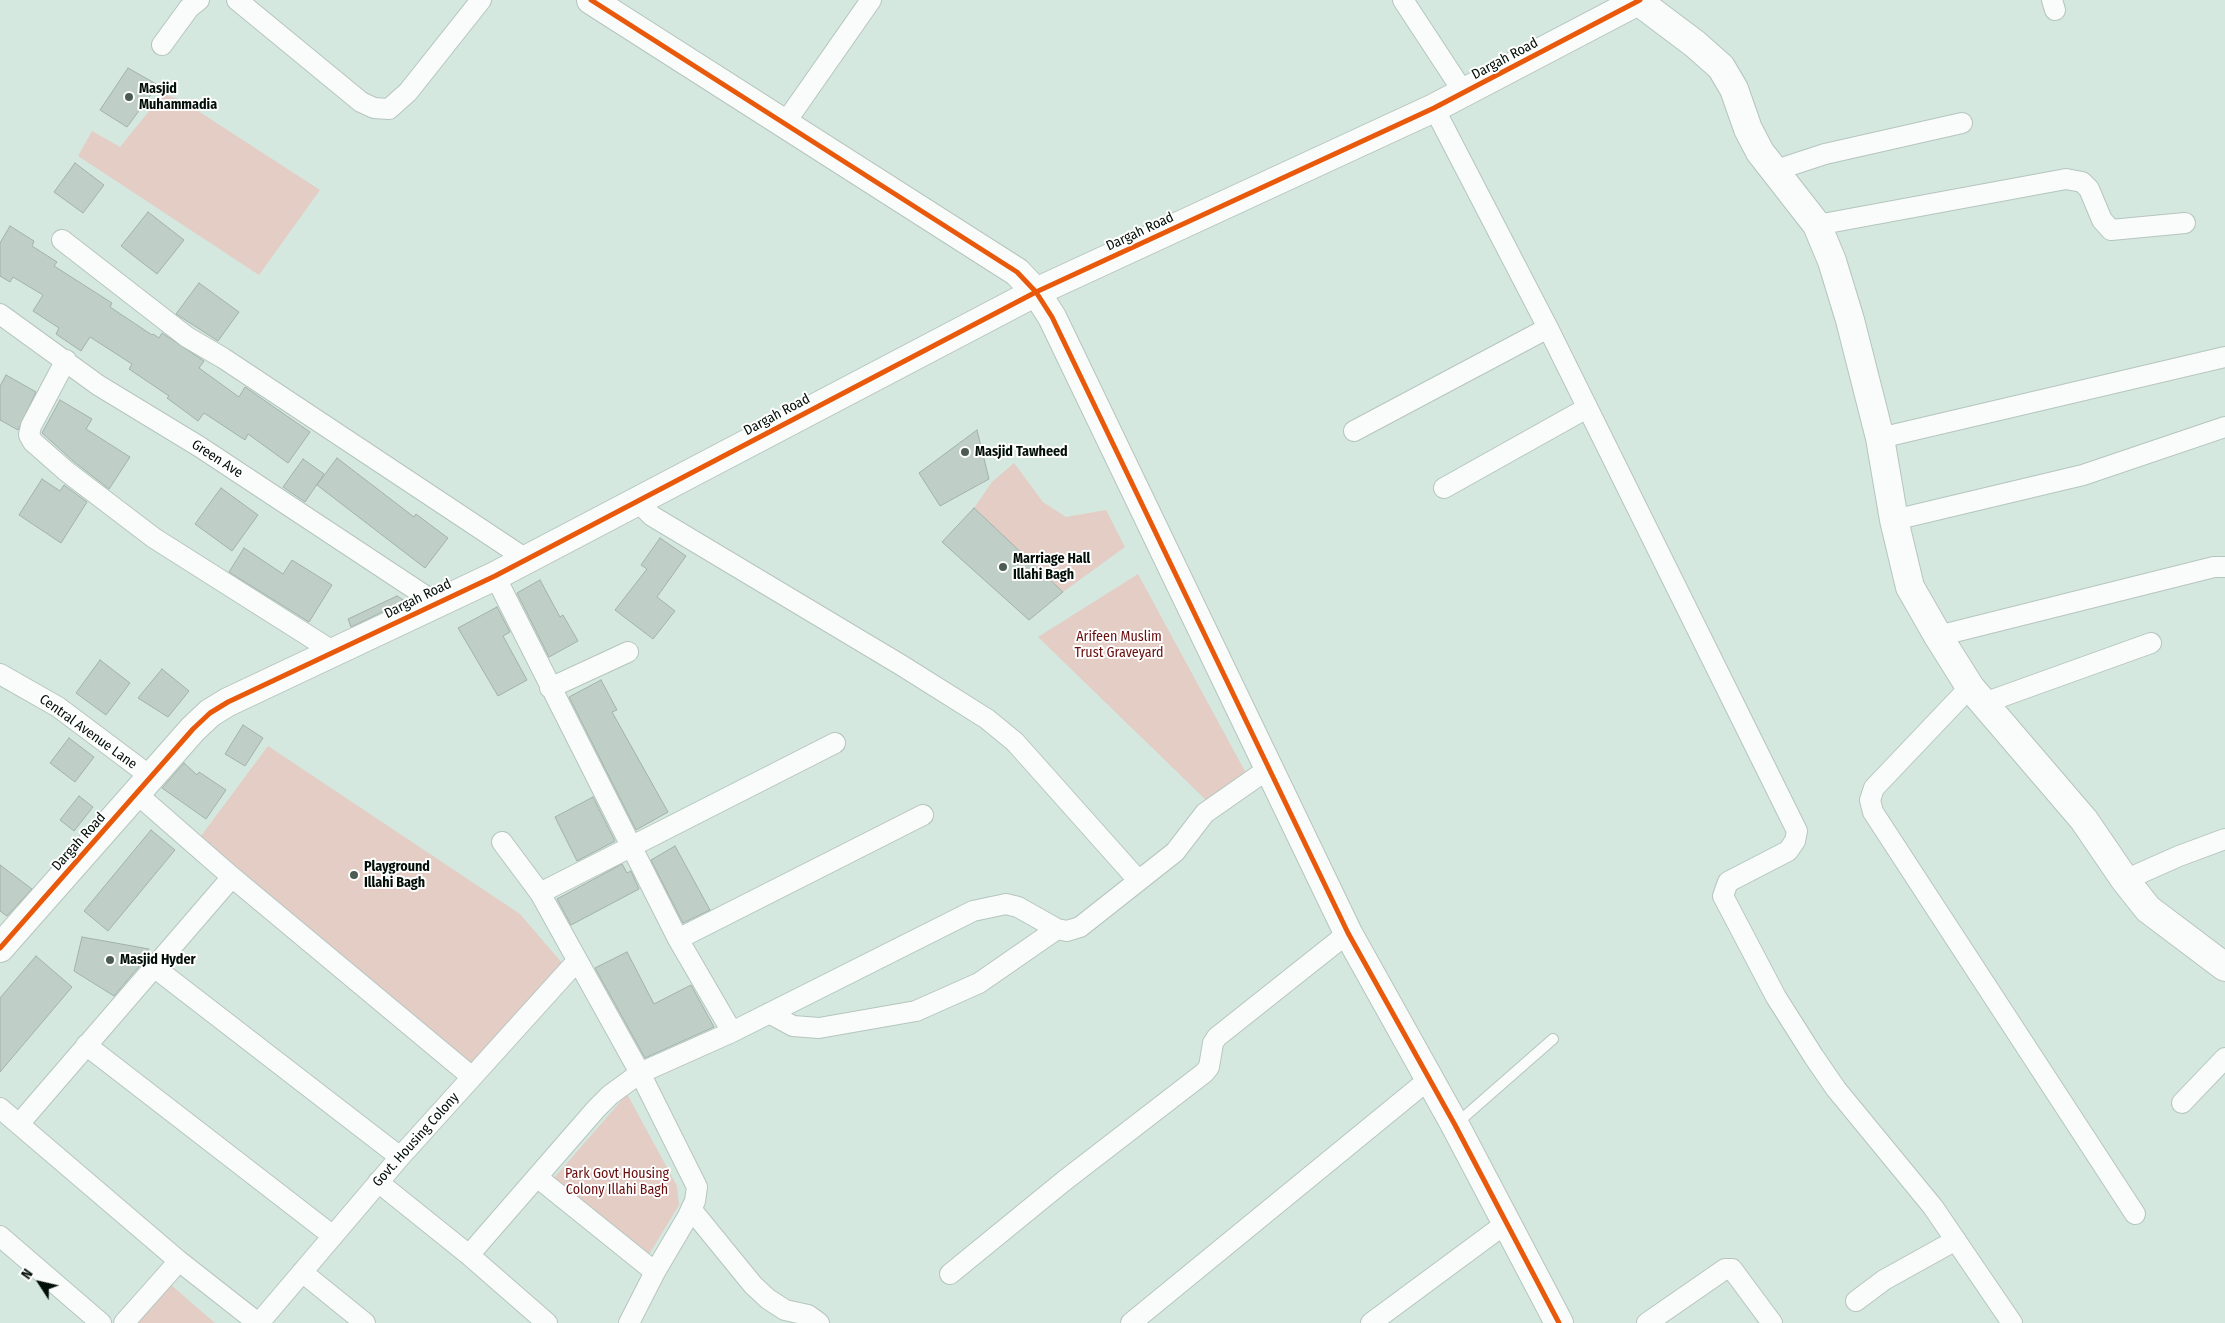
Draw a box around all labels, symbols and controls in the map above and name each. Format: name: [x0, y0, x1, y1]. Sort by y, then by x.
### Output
street label: Dargah Road: [1469, 35, 1541, 83]
place label: Masjid Muhammadia: [139, 81, 217, 114]
marker: Masjid Muhammadia: [123, 91, 135, 103]
street label: Dargah Road: [1104, 209, 1176, 255]
street label: Dargah Road: [741, 391, 813, 439]
street label: Green Ave: [188, 436, 246, 482]
place label: Masjid Tawheed: [975, 444, 1068, 460]
marker: Masjid Tawheed: [959, 446, 971, 458]
place label: Marriage Hall Illahi Bagh: [1013, 551, 1090, 584]
marker: Marriage Hall Illahi Bagh: [997, 561, 1009, 573]
street label: Dargah Road: [382, 576, 454, 622]
park label: Arifeen Muslim Trust Graveyard: [1074, 629, 1164, 662]
street label: Central Avenue Lane: [36, 691, 140, 773]
street label: Dargah Road: [49, 809, 109, 875]
place label: Playground Illahi Bagh: [364, 859, 430, 892]
marker: Playground Illahi Bagh: [348, 869, 360, 881]
place label: Masjid Hyder: [120, 952, 196, 968]
marker: Masjid Hyder: [104, 954, 116, 966]
street label: Govt. Housing Colony: [369, 1089, 463, 1191]
park label: Park Govt Housing Colony Illahi Bagh: [565, 1166, 669, 1198]
north arrow: [15, 1258, 65, 1308]
text: N: [18, 1266, 37, 1282]

